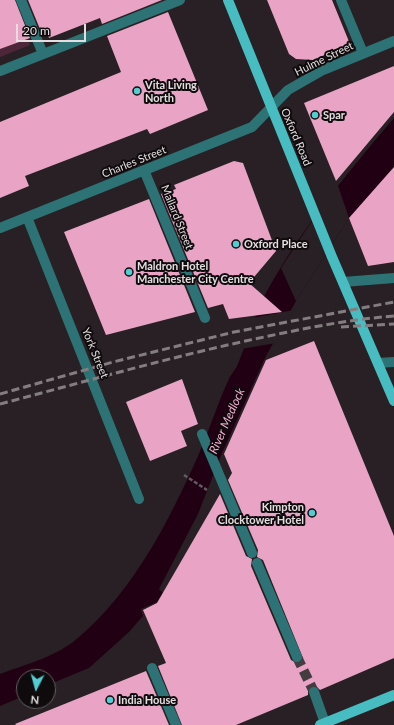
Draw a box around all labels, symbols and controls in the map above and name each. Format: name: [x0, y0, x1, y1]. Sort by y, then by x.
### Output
scale bar: [18, 16, 88, 42]
text: 20 m: [23, 23, 50, 38]
street label: Hulme Street: [292, 39, 356, 79]
place label: Vita Living North: [145, 78, 197, 104]
marker: Vita Living North: [132, 86, 142, 96]
street label: Oxford Road: [278, 106, 314, 168]
place label: Spar: [323, 108, 345, 122]
marker: Spar: [310, 110, 320, 120]
street label: Charles Street: [100, 143, 168, 181]
street label: Mallard Street: [158, 183, 196, 251]
place label: Oxford Place: [244, 237, 308, 251]
marker: Oxford Place: [231, 239, 241, 249]
place label: Maldron Hotel Manchester City Centre: [137, 259, 254, 285]
marker: Maldron Hotel Manchester City Centre: [124, 267, 134, 277]
street label: York Street: [79, 326, 111, 380]
water label: River Medlock: [206, 386, 248, 456]
place label: Kimpton Clocktower Hotel: [218, 500, 304, 526]
marker: Kimpton Clocktower Hotel: [307, 508, 317, 518]
north arrow: [16, 669, 56, 709]
place label: India House: [118, 693, 176, 707]
text: N: [30, 694, 40, 707]
marker: India House: [105, 695, 115, 705]

